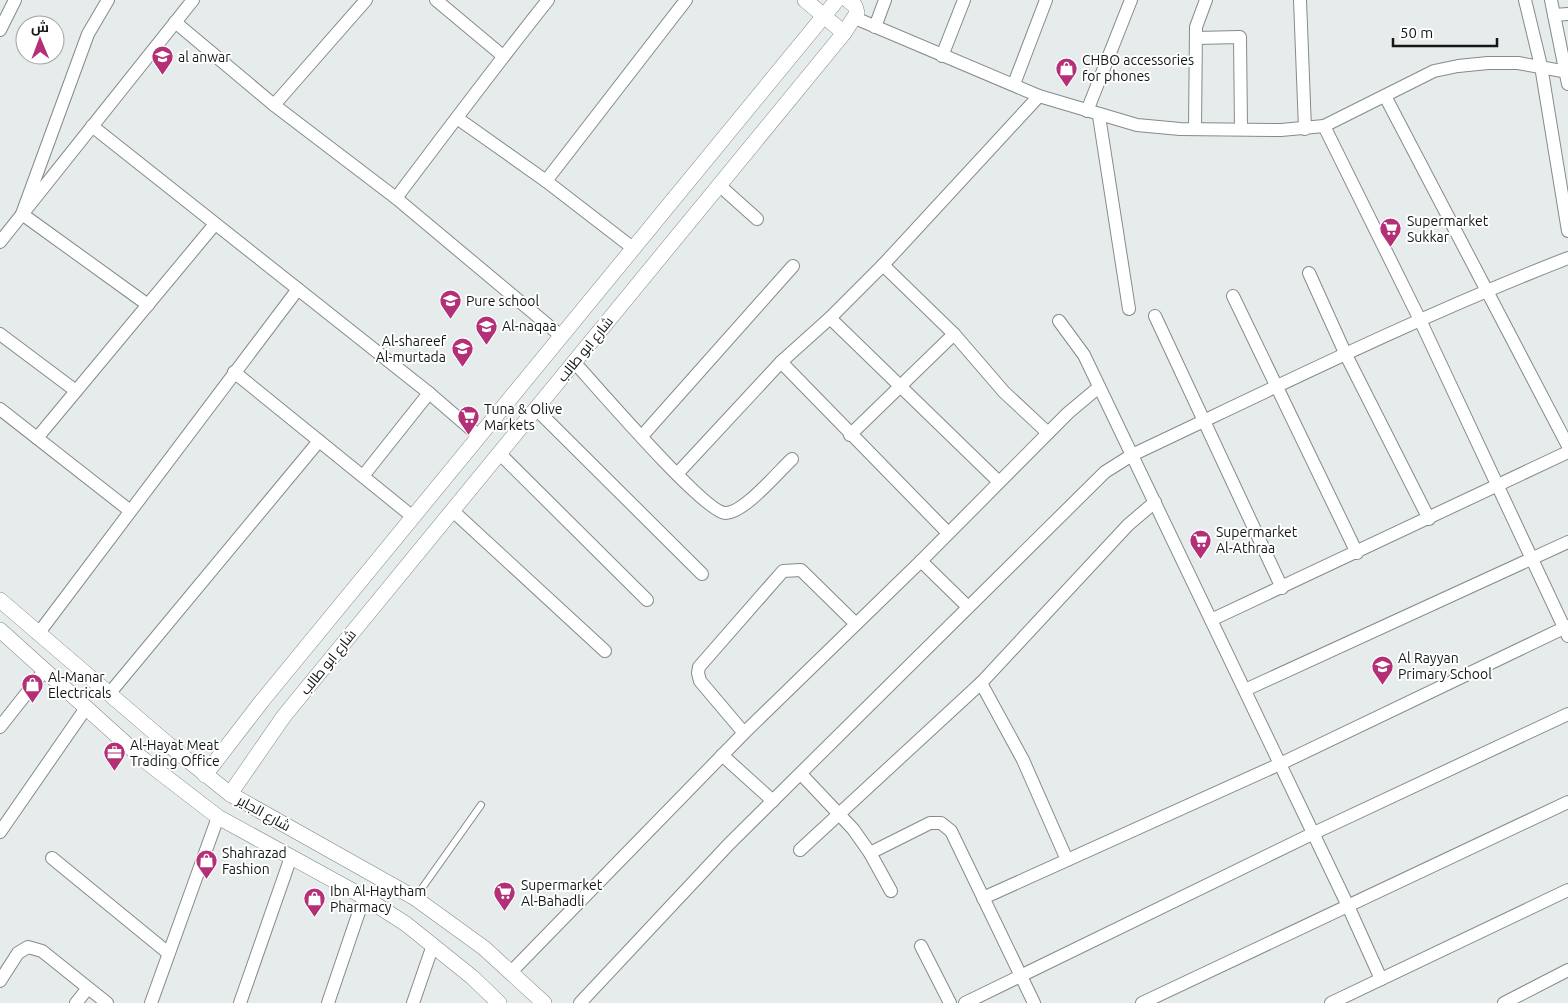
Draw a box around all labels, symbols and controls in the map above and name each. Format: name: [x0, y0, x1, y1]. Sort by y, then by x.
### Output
north arrow: [15, 15, 65, 65]
scale bar: [1393, 15, 1497, 47]
text: ش: [31, 19, 49, 36]
text: 50 m: [1400, 24, 1433, 41]
school or university icon: al anwar: [150, 45, 174, 76]
place label: al anwar: [178, 49, 231, 65]
place label: CHBO accessories for phones: [1082, 52, 1194, 84]
shop icon: CHBO accessories for phones: [1054, 56, 1078, 87]
place label: Supermarket Sukkar: [1407, 213, 1489, 245]
supermarket icon: Supermarket Sukkar: [1379, 217, 1403, 248]
school or university icon: Pure school: [438, 289, 462, 320]
place label: Pure school: [466, 293, 540, 309]
street label: شارع ابو طالب: [554, 313, 617, 385]
school or university icon: Al-naqaa: [474, 314, 498, 345]
place label: Al-naqaa: [502, 318, 557, 334]
place label: Al-shareef Al-murtada: [376, 333, 447, 365]
school or university icon: Al-shareef Al-murtada: [450, 337, 474, 368]
place label: Tuna & Olive Markets: [484, 401, 563, 433]
supermarket icon: Tuna & Olive Markets: [456, 405, 480, 436]
place label: Supermarket Al-Athraa: [1216, 524, 1298, 556]
supermarket icon: Supermarket Al-Athraa: [1188, 528, 1212, 559]
street label: شارع ابو طالب: [297, 626, 360, 698]
place label: Al Rayyan Primary School: [1398, 650, 1492, 682]
school or university icon: Al Rayyan Primary School: [1370, 654, 1394, 685]
place label: Al-Manar Electricals: [48, 669, 111, 701]
shop icon: Al-Manar Electricals: [20, 673, 44, 704]
place label: Al-Hayat Meat Trading Office: [130, 737, 220, 769]
office icon: Al-Hayat Meat Trading Office: [102, 741, 126, 772]
street label: شارع الجاير: [233, 791, 293, 835]
place label: Shahrazad Fashion: [222, 845, 287, 877]
shop icon: Shahrazad Fashion: [194, 849, 218, 880]
place label: Supermarket Al-Bahadli: [521, 877, 603, 909]
supermarket icon: Supermarket Al-Bahadli: [493, 881, 517, 912]
place label: Ibn Al-Haytham Pharmacy: [330, 883, 426, 915]
shop icon: Ibn Al-Haytham Pharmacy: [302, 887, 326, 918]

